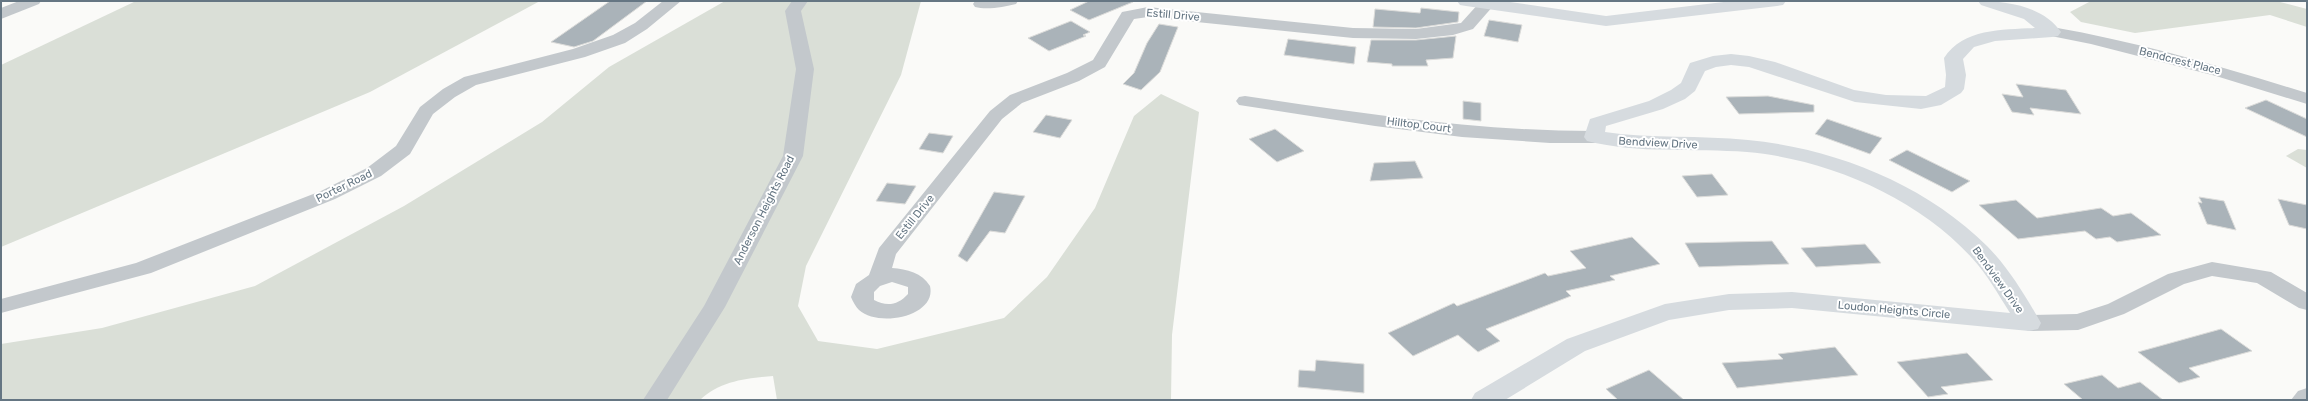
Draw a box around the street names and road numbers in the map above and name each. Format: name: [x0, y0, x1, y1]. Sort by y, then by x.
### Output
street label: Estill Drive: [1146, 6, 1200, 24]
street label: Bendcrest Place: [2138, 45, 2222, 77]
street label: Hilltop Court: [1386, 115, 1452, 135]
street label: Bendview Drive: [1618, 134, 1698, 152]
street label: Anderson Heights Road: [731, 153, 797, 267]
street label: Porter Road: [314, 167, 374, 205]
street label: Estill Drive: [893, 192, 937, 242]
street label: Bendview Drive: [1969, 244, 2027, 316]
street label: Loudon Heights Circle: [1837, 299, 1951, 321]

